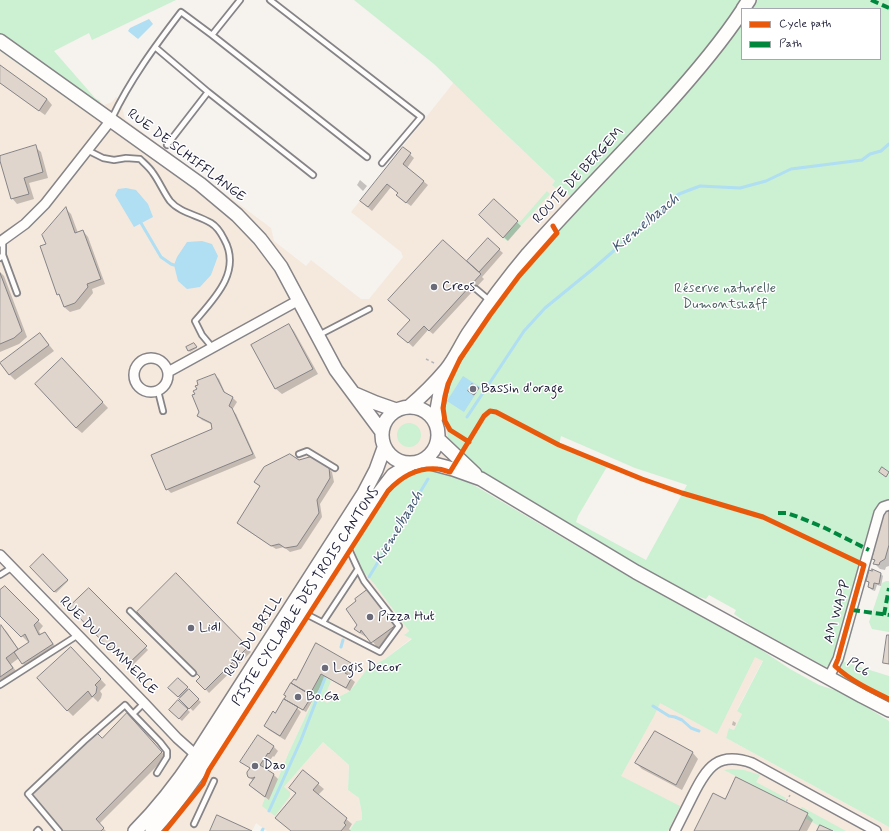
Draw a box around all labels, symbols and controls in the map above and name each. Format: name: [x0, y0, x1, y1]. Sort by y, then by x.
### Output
legend: [741, 8, 881, 60]
text: Cycle path: [779, 16, 831, 32]
text: Path: [779, 36, 802, 52]
street label: RUE DE SCHIFFLANGE: [124, 106, 248, 206]
street label: ROUTE DE BERGEM: [530, 124, 628, 228]
water label: Kiemelbaach: [609, 191, 683, 257]
place label: Creos: [442, 279, 475, 295]
park label: Réserve naturelle Dumontshaff: [674, 281, 776, 314]
marker: Creos: [429, 282, 439, 292]
place label: Bassin d'orage: [481, 381, 564, 397]
marker: Bassin d'orage: [468, 384, 478, 394]
street label: PISTE CYCLABLE DES TROIS CANTONS: [229, 484, 383, 710]
water label: Kiemelbaach: [370, 488, 428, 568]
street label: AM WAPP: [821, 579, 855, 645]
street label: RUE DU BRILL: [221, 592, 287, 680]
street label: RUE DU COMMERCE: [55, 593, 161, 699]
place label: Pizza Hut: [378, 609, 435, 625]
marker: Pizza Hut: [365, 612, 375, 622]
place label: Lidl: [199, 620, 221, 636]
marker: Lidl: [186, 623, 196, 633]
street label: PC6: [843, 654, 873, 682]
place label: Logis Decor: [333, 660, 401, 676]
marker: Logis Decor: [320, 663, 330, 673]
place label: Bo.Ga: [306, 689, 340, 705]
marker: Bo.Ga: [293, 692, 303, 702]
place label: Dao: [263, 758, 286, 774]
marker: Dao: [250, 761, 260, 771]

